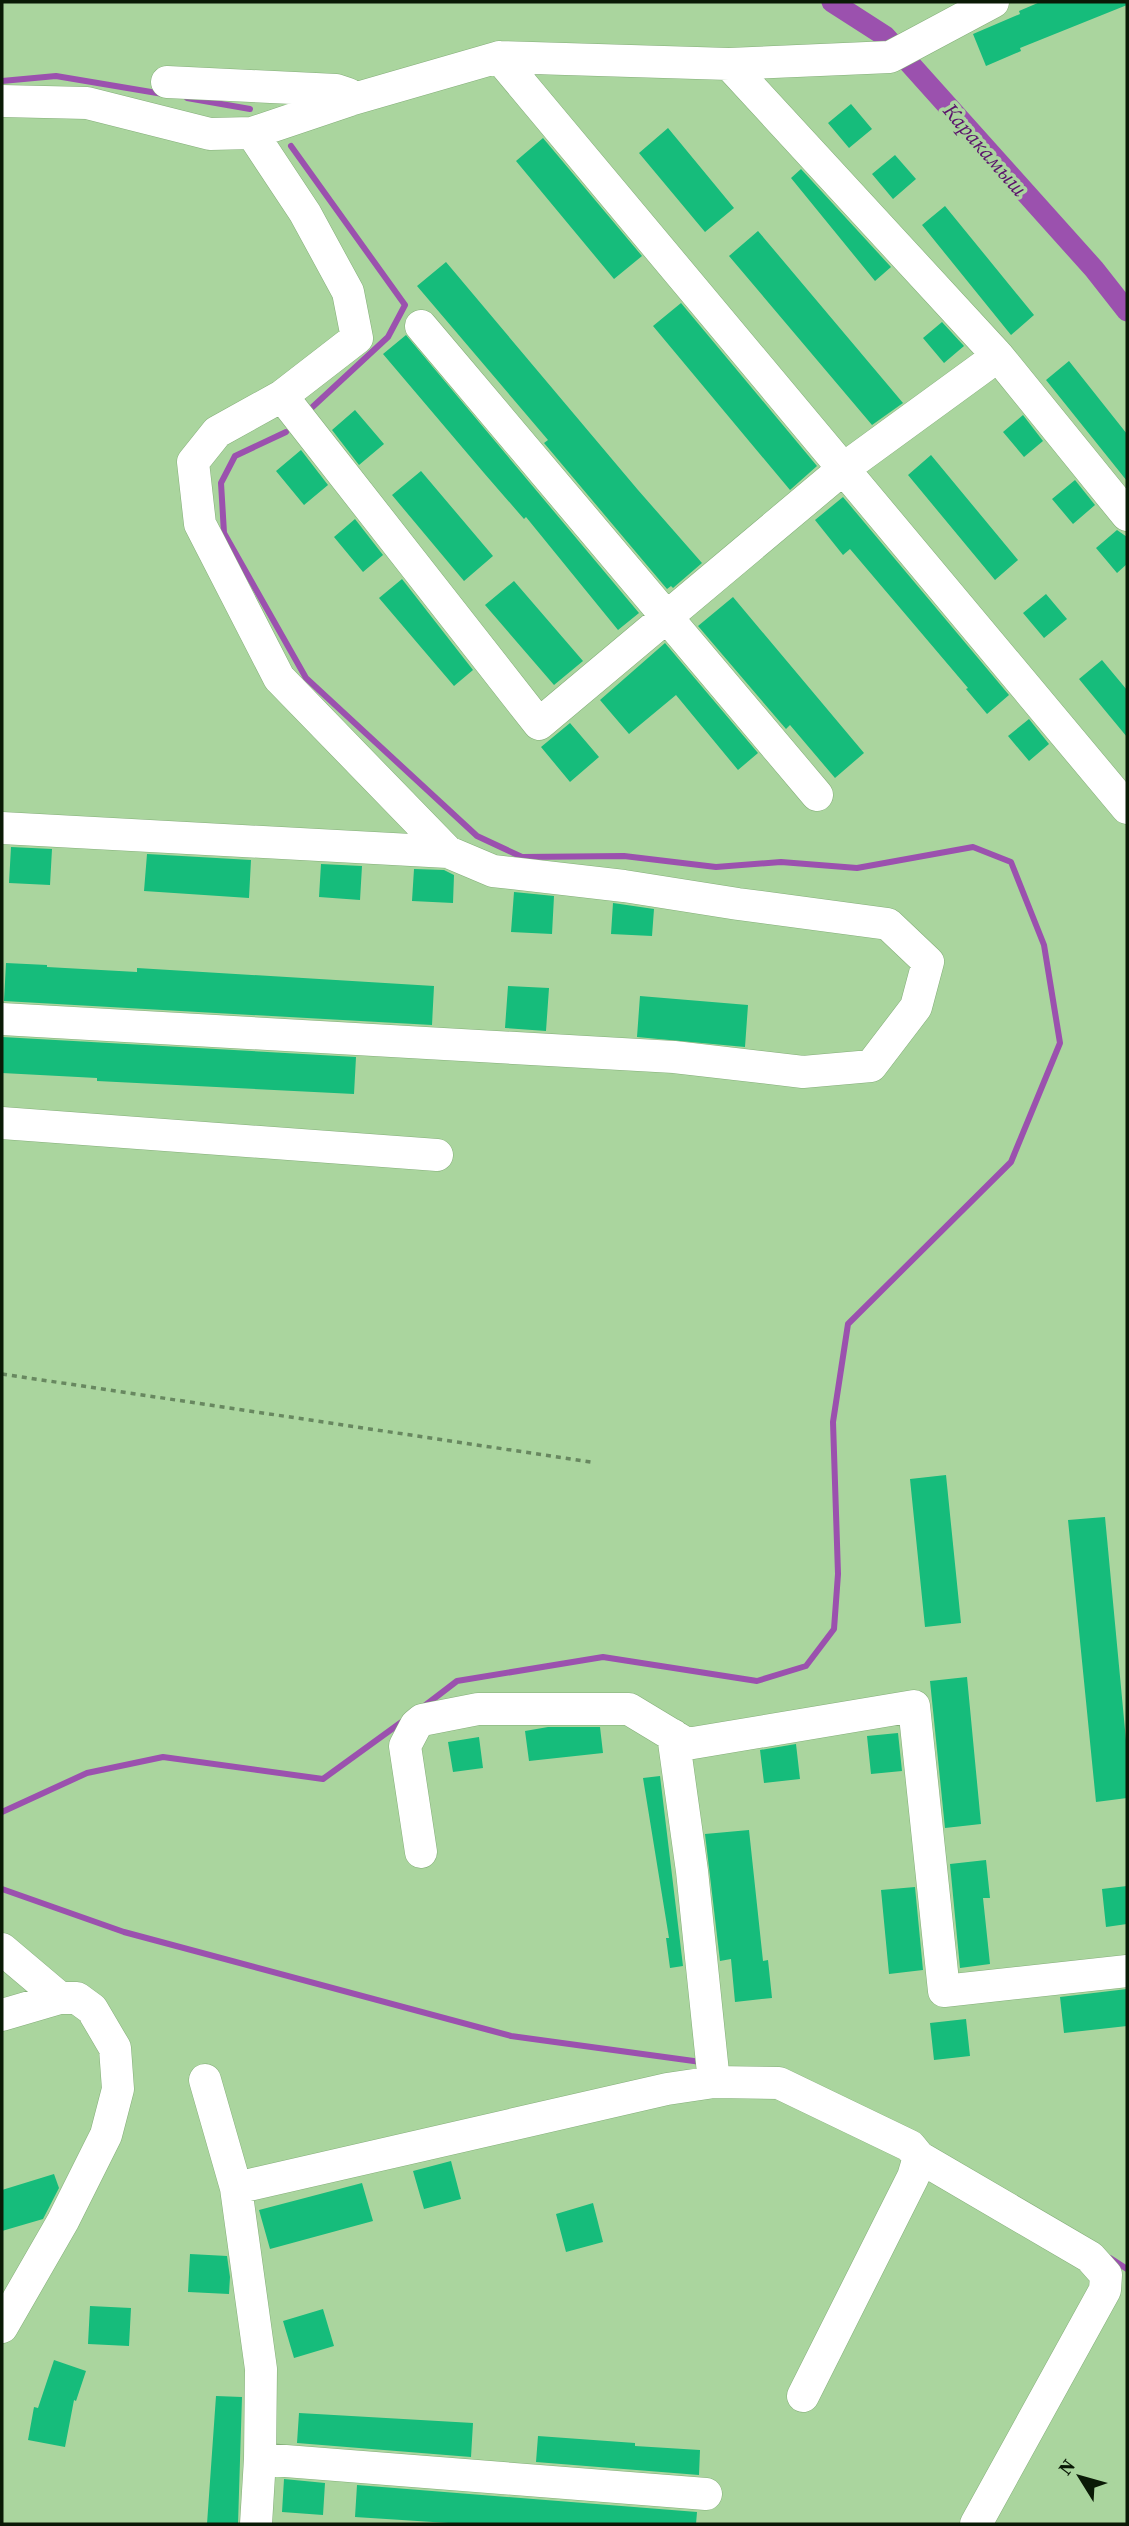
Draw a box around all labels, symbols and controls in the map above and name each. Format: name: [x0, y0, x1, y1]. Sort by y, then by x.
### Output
water label: Каракамыш: [936, 96, 1034, 202]
north arrow: [1045, 2442, 1115, 2512]
text: N: [1052, 2453, 1081, 2480]

